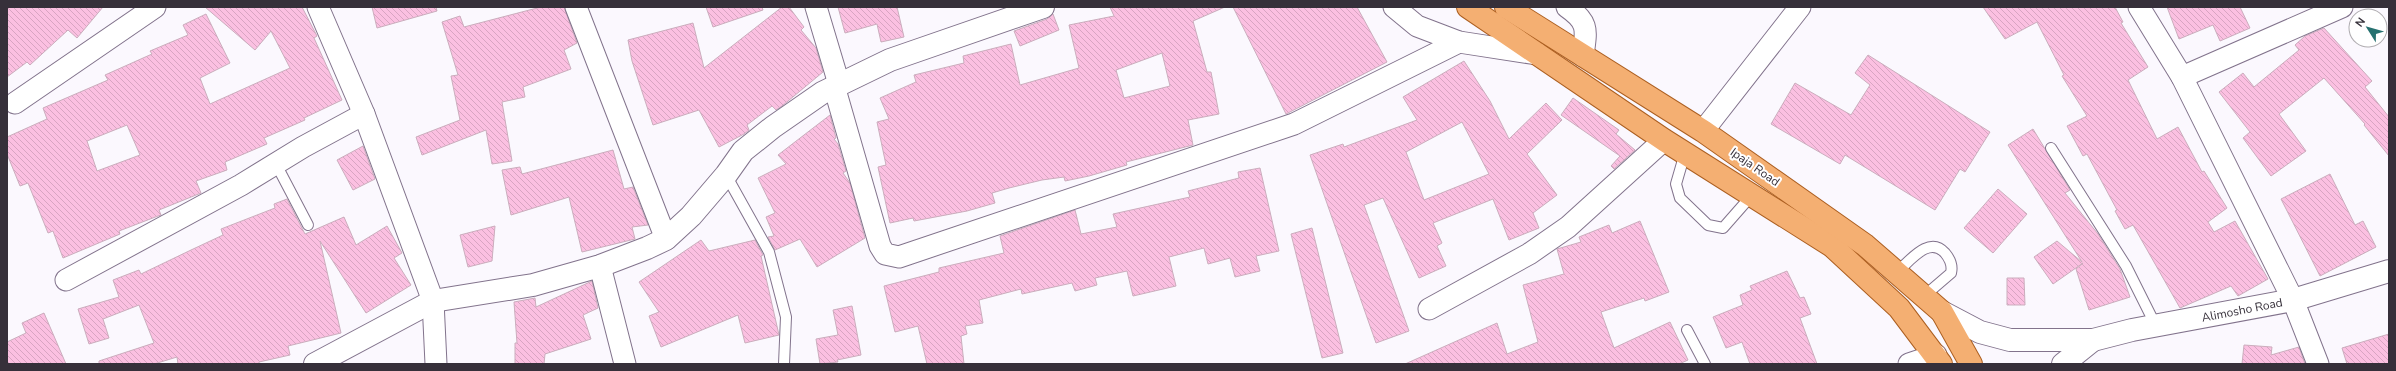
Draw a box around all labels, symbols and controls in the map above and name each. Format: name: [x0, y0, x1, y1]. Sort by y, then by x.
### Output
north arrow: [2348, 8, 2388, 48]
text: N: [2352, 14, 2369, 30]
street label: Ipaja Road: [1727, 144, 1783, 190]
street label: Alimosho Road: [2200, 294, 2284, 326]

